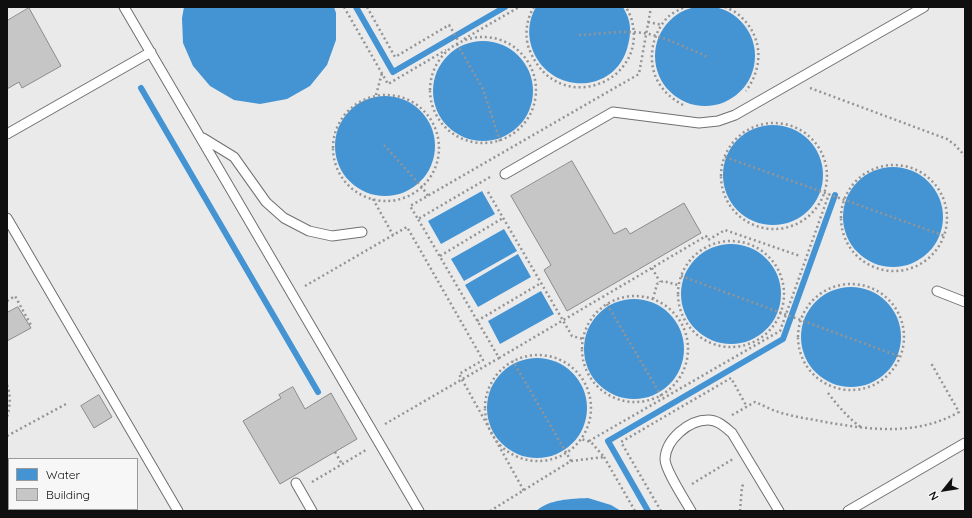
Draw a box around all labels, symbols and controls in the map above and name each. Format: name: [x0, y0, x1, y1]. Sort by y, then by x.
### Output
legend: [8, 458, 138, 510]
text: Water: [46, 467, 80, 482]
north arrow: [924, 470, 964, 510]
text: Building: [46, 487, 90, 502]
text: N: [926, 489, 942, 503]

